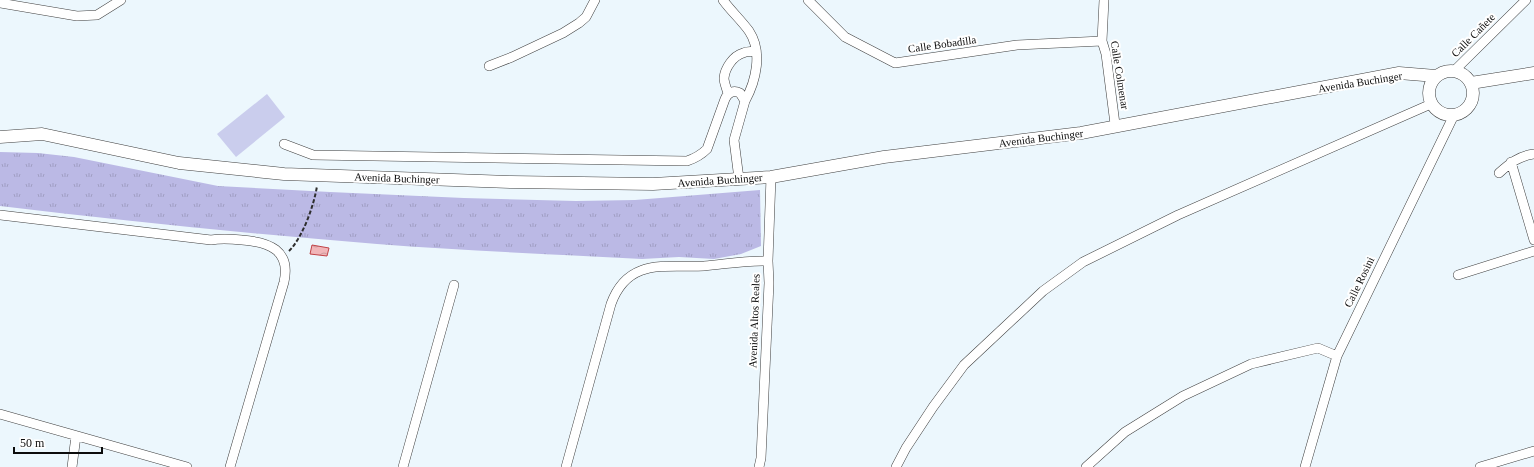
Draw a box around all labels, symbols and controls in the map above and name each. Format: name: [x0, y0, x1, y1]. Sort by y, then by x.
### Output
street label: Calle Cañete: [1449, 11, 1497, 59]
street label: Calle Bobadilla: [907, 33, 977, 55]
street label: Calle Colmenar: [1109, 40, 1131, 111]
street label: Avenida Buchinger: [1317, 69, 1403, 95]
street label: Avenida Buchinger: [998, 127, 1084, 149]
street label: Avenida Buchinger: [354, 171, 440, 185]
street label: Avenida Buchinger: [677, 171, 763, 189]
street label: Calle Rosini: [1342, 255, 1376, 309]
street label: Avenida Altos Reales: [746, 274, 762, 368]
scale bar: [14, 429, 102, 455]
text: 50 m: [20, 436, 45, 450]

